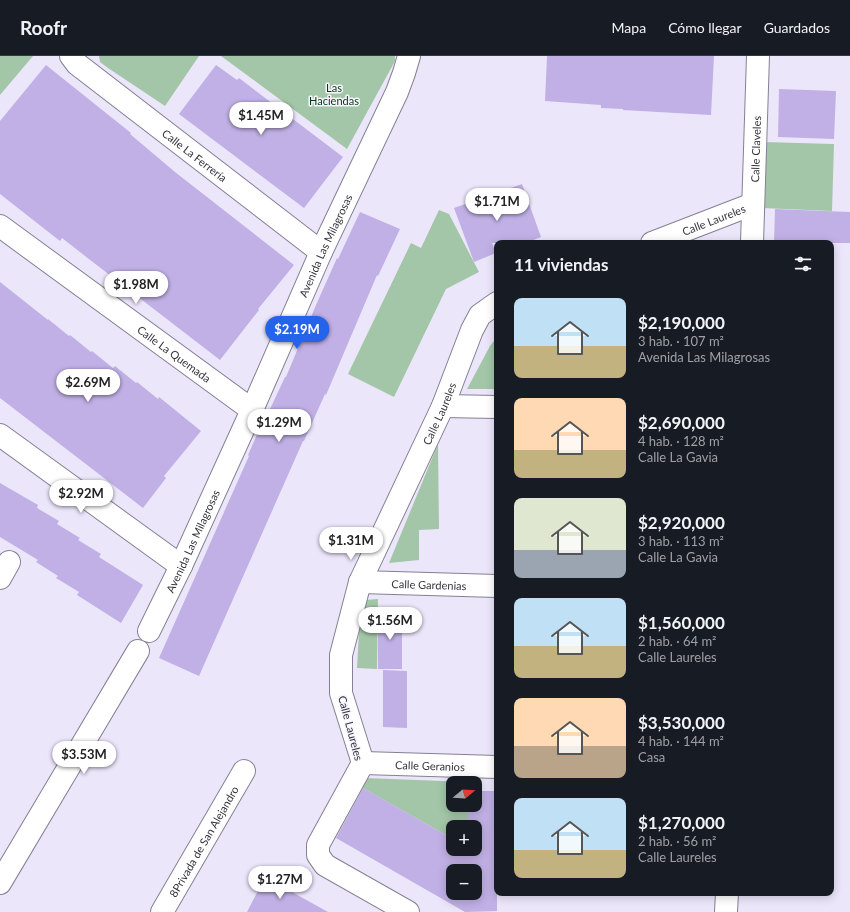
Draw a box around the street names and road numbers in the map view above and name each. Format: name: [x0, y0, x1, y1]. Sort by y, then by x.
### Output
street label: Calle Claveles: [747, 115, 763, 183]
street label: Calle La Ferrería: [160, 126, 230, 184]
street label: Avenida Las Milagrosas: [296, 191, 354, 299]
street label: Calle Laureles: [680, 201, 747, 237]
street label: Calle La Quemada: [135, 322, 214, 384]
street label: Calle Laureles: [419, 380, 458, 447]
street label: Avenida Las Milagrosas: [163, 487, 222, 594]
street label: Calle Gardenias: [391, 576, 467, 592]
street label: Calle Laureles: [336, 694, 366, 762]
street label: Calle Geranios: [395, 757, 465, 773]
street label: 8Privada de San Alejandro: [166, 783, 241, 899]

